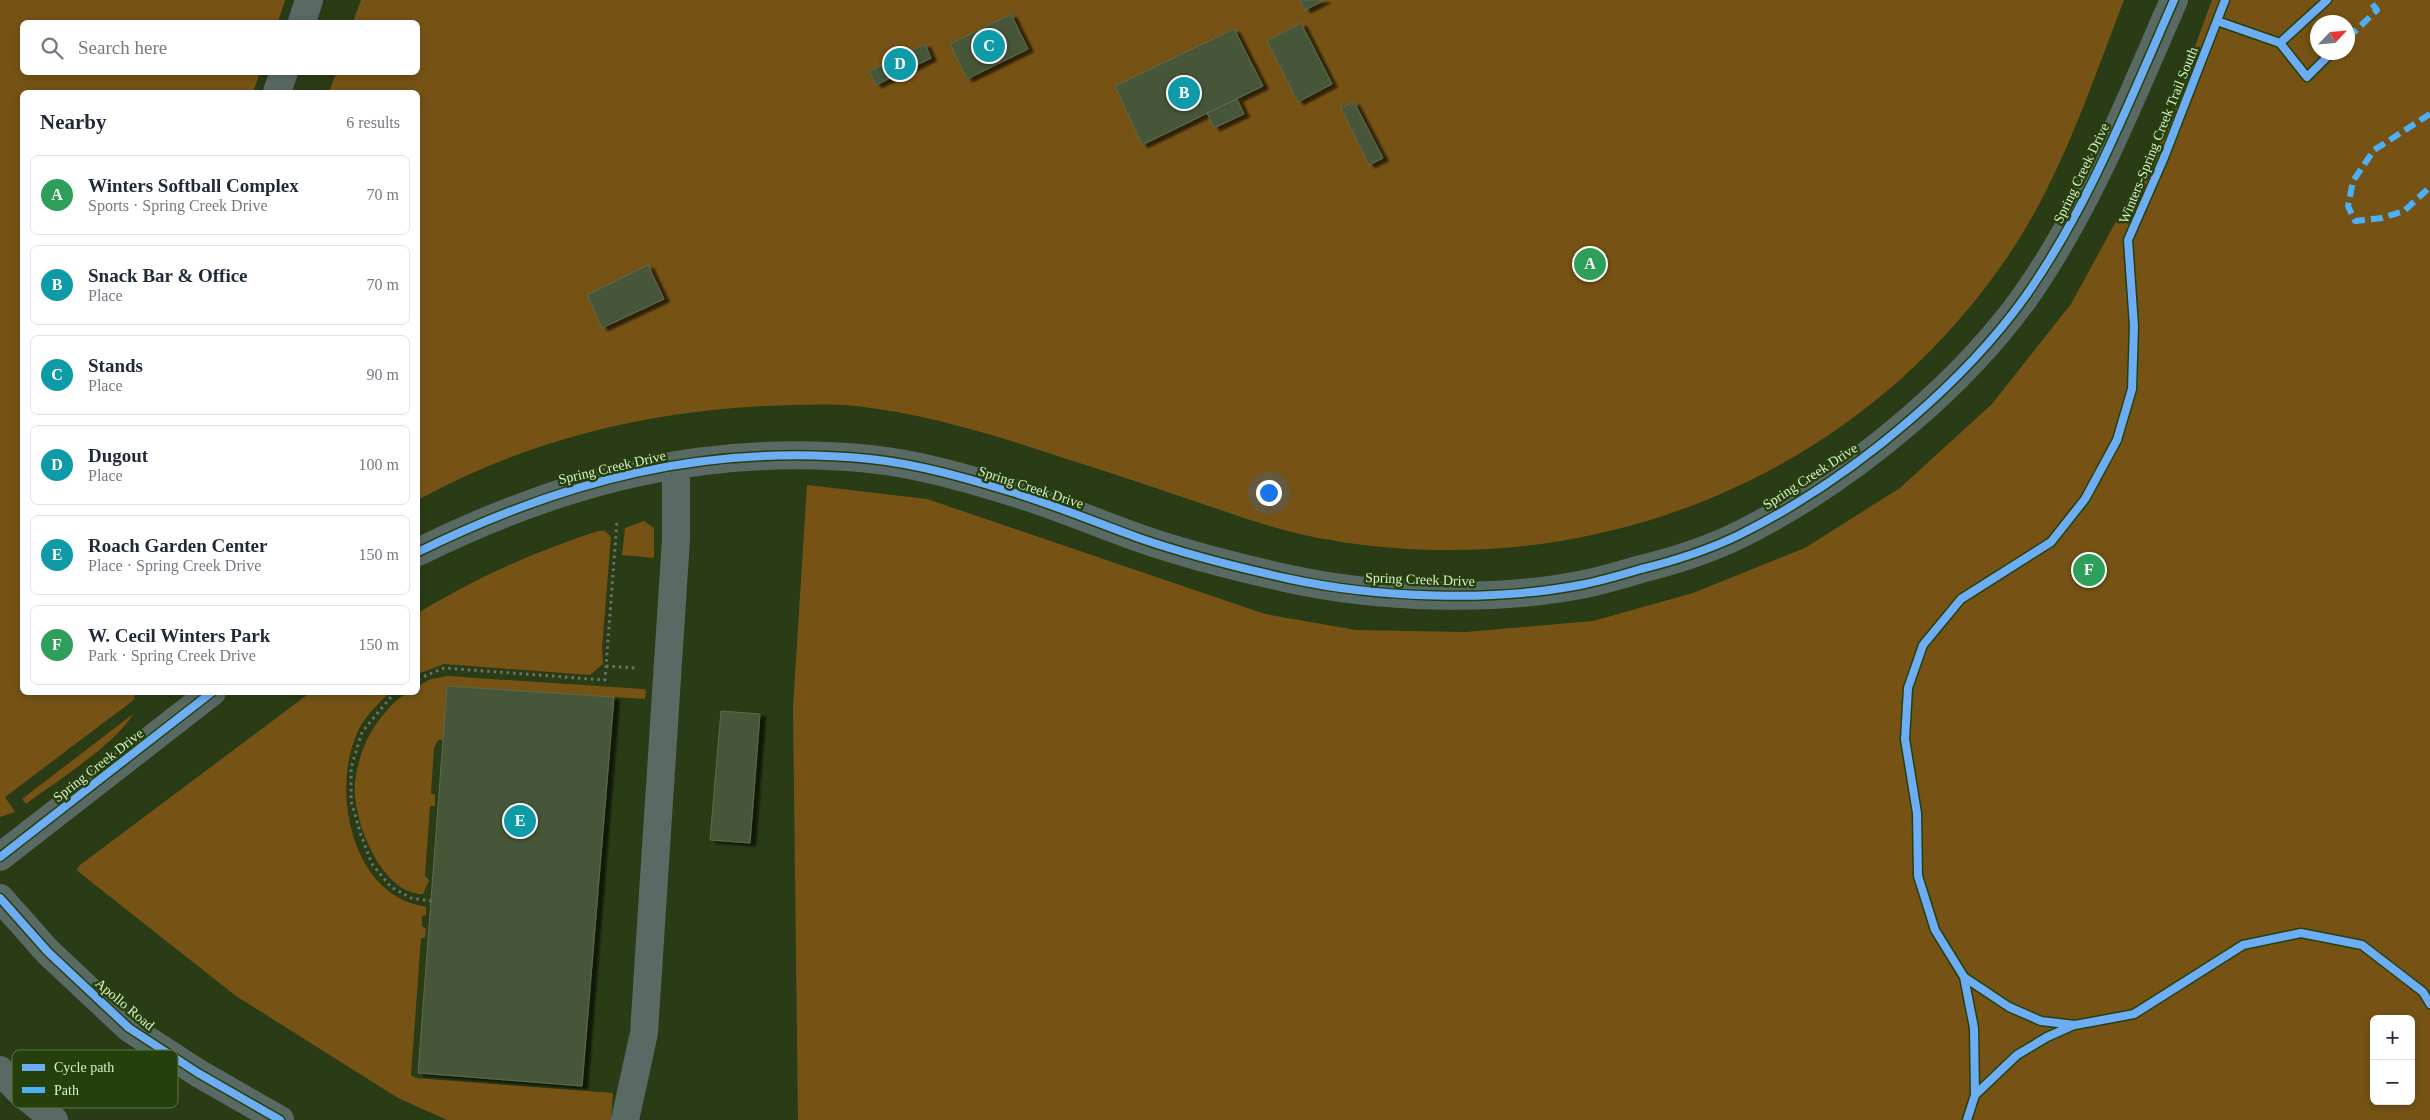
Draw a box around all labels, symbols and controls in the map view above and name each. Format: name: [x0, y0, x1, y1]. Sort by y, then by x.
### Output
north arrow: [2310, 15, 2355, 60]
search box: [20, 20, 420, 75]
pin: C: [973, 27, 1005, 65]
icon: search: [38, 34, 66, 62]
text: Search here: [78, 37, 167, 58]
pin: D: [884, 45, 916, 83]
street label: Winters-Spring Creek Trail South: [2116, 45, 2201, 226]
pin: B: [1168, 74, 1200, 112]
text: Nearby: [40, 110, 107, 134]
text: 6 results: [346, 114, 400, 131]
street label: Spring Creek Drive: [2051, 121, 2112, 226]
text: Winters Softball Complex: [88, 175, 299, 196]
text: A: [51, 186, 63, 203]
text: 70 m: [367, 186, 399, 203]
text: Sports · Spring Creek Drive: [88, 197, 268, 214]
pin: A: [1574, 245, 1606, 283]
text: Snack Bar & Office: [88, 265, 248, 286]
text: B: [52, 276, 62, 293]
text: 70 m: [367, 276, 399, 293]
text: Place: [88, 287, 123, 304]
text: Stands: [88, 355, 143, 376]
text: C: [51, 366, 63, 383]
text: 90 m: [367, 366, 399, 383]
text: Place: [88, 377, 123, 394]
street label: Spring Creek Drive: [1760, 440, 1860, 513]
text: Dugout: [88, 445, 148, 466]
street label: Spring Creek Drive: [557, 448, 667, 487]
text: D: [51, 456, 63, 473]
text: 100 m: [359, 456, 399, 473]
street label: Spring Creek Drive: [976, 463, 1085, 512]
text: Place: [88, 467, 123, 484]
your location: [1256, 480, 1282, 506]
text: Roach Garden Center: [88, 535, 267, 556]
text: E: [52, 546, 62, 563]
text: 150 m: [359, 546, 399, 563]
pin: F: [2073, 551, 2105, 589]
text: Place · Spring Creek Drive: [88, 557, 261, 574]
street label: Spring Creek Drive: [1365, 570, 1475, 589]
text: W. Cecil Winters Park: [88, 625, 270, 646]
text: F: [52, 636, 62, 653]
text: 150 m: [359, 636, 399, 653]
text: Park · Spring Creek Drive: [88, 647, 256, 664]
street label: Spring Creek Drive: [50, 726, 146, 805]
pin: E: [504, 802, 536, 840]
street label: Apollo Road: [92, 976, 157, 1033]
map controls: [2370, 1015, 2415, 1105]
button: +: [2370, 1015, 2415, 1060]
legend: [12, 1050, 178, 1108]
text: Cycle path: [54, 1060, 114, 1075]
button: −: [2370, 1060, 2415, 1105]
text: Path: [54, 1083, 79, 1098]

